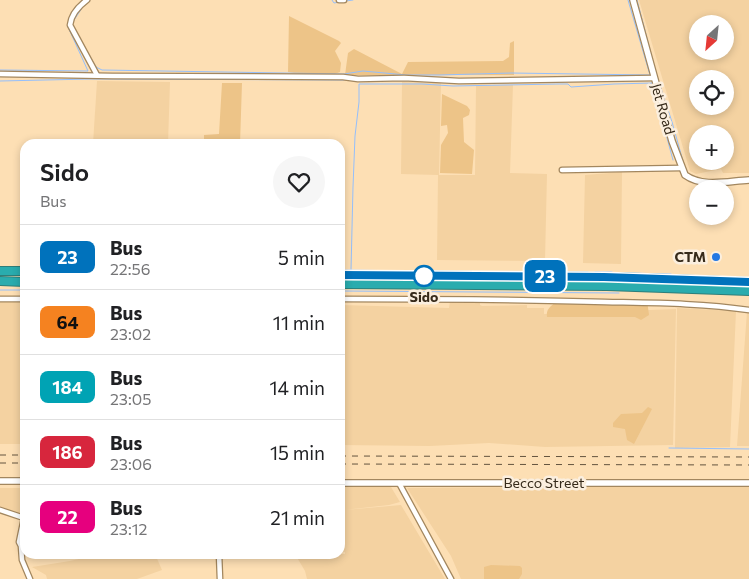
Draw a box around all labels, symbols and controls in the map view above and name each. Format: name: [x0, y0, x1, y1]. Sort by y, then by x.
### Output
north arrow: [689, 15, 734, 60]
map controls: [689, 15, 734, 225]
button: locate: [689, 70, 734, 115]
street label: Jet Road: [648, 81, 679, 136]
button: +: [689, 125, 734, 170]
button: heart: [273, 156, 325, 208]
text: Sido: [40, 157, 89, 186]
button: −: [689, 180, 734, 225]
text: Bus: [40, 191, 67, 210]
text: Bus: [110, 236, 142, 259]
text: 23: [57, 246, 78, 268]
text: 5 min: [278, 246, 325, 269]
place label: CTM: [674, 248, 706, 265]
marker: CTM: [710, 251, 722, 263]
text: 22:56: [110, 259, 150, 278]
line badge: 23: [522, 260, 568, 292]
marker: Sido: [413, 265, 435, 287]
text: 23: [535, 265, 555, 287]
place label: Sido: [410, 288, 438, 305]
text: Bus: [110, 301, 142, 324]
text: 64: [56, 311, 79, 333]
text: 11 min: [273, 311, 325, 334]
text: 23:02: [110, 324, 151, 343]
text: Bus: [110, 366, 142, 389]
text: 184: [52, 376, 83, 398]
text: 14 min: [269, 376, 325, 399]
text: 23:05: [110, 389, 151, 408]
text: Bus: [110, 431, 142, 454]
text: 186: [52, 441, 83, 463]
text: 15 min: [270, 441, 325, 464]
text: 23:06: [110, 454, 152, 473]
street label: Becco Street: [504, 474, 585, 491]
text: Bus: [110, 496, 142, 519]
text: 22: [57, 506, 78, 528]
text: 21 min: [270, 506, 325, 529]
text: 23:12: [110, 519, 148, 538]

